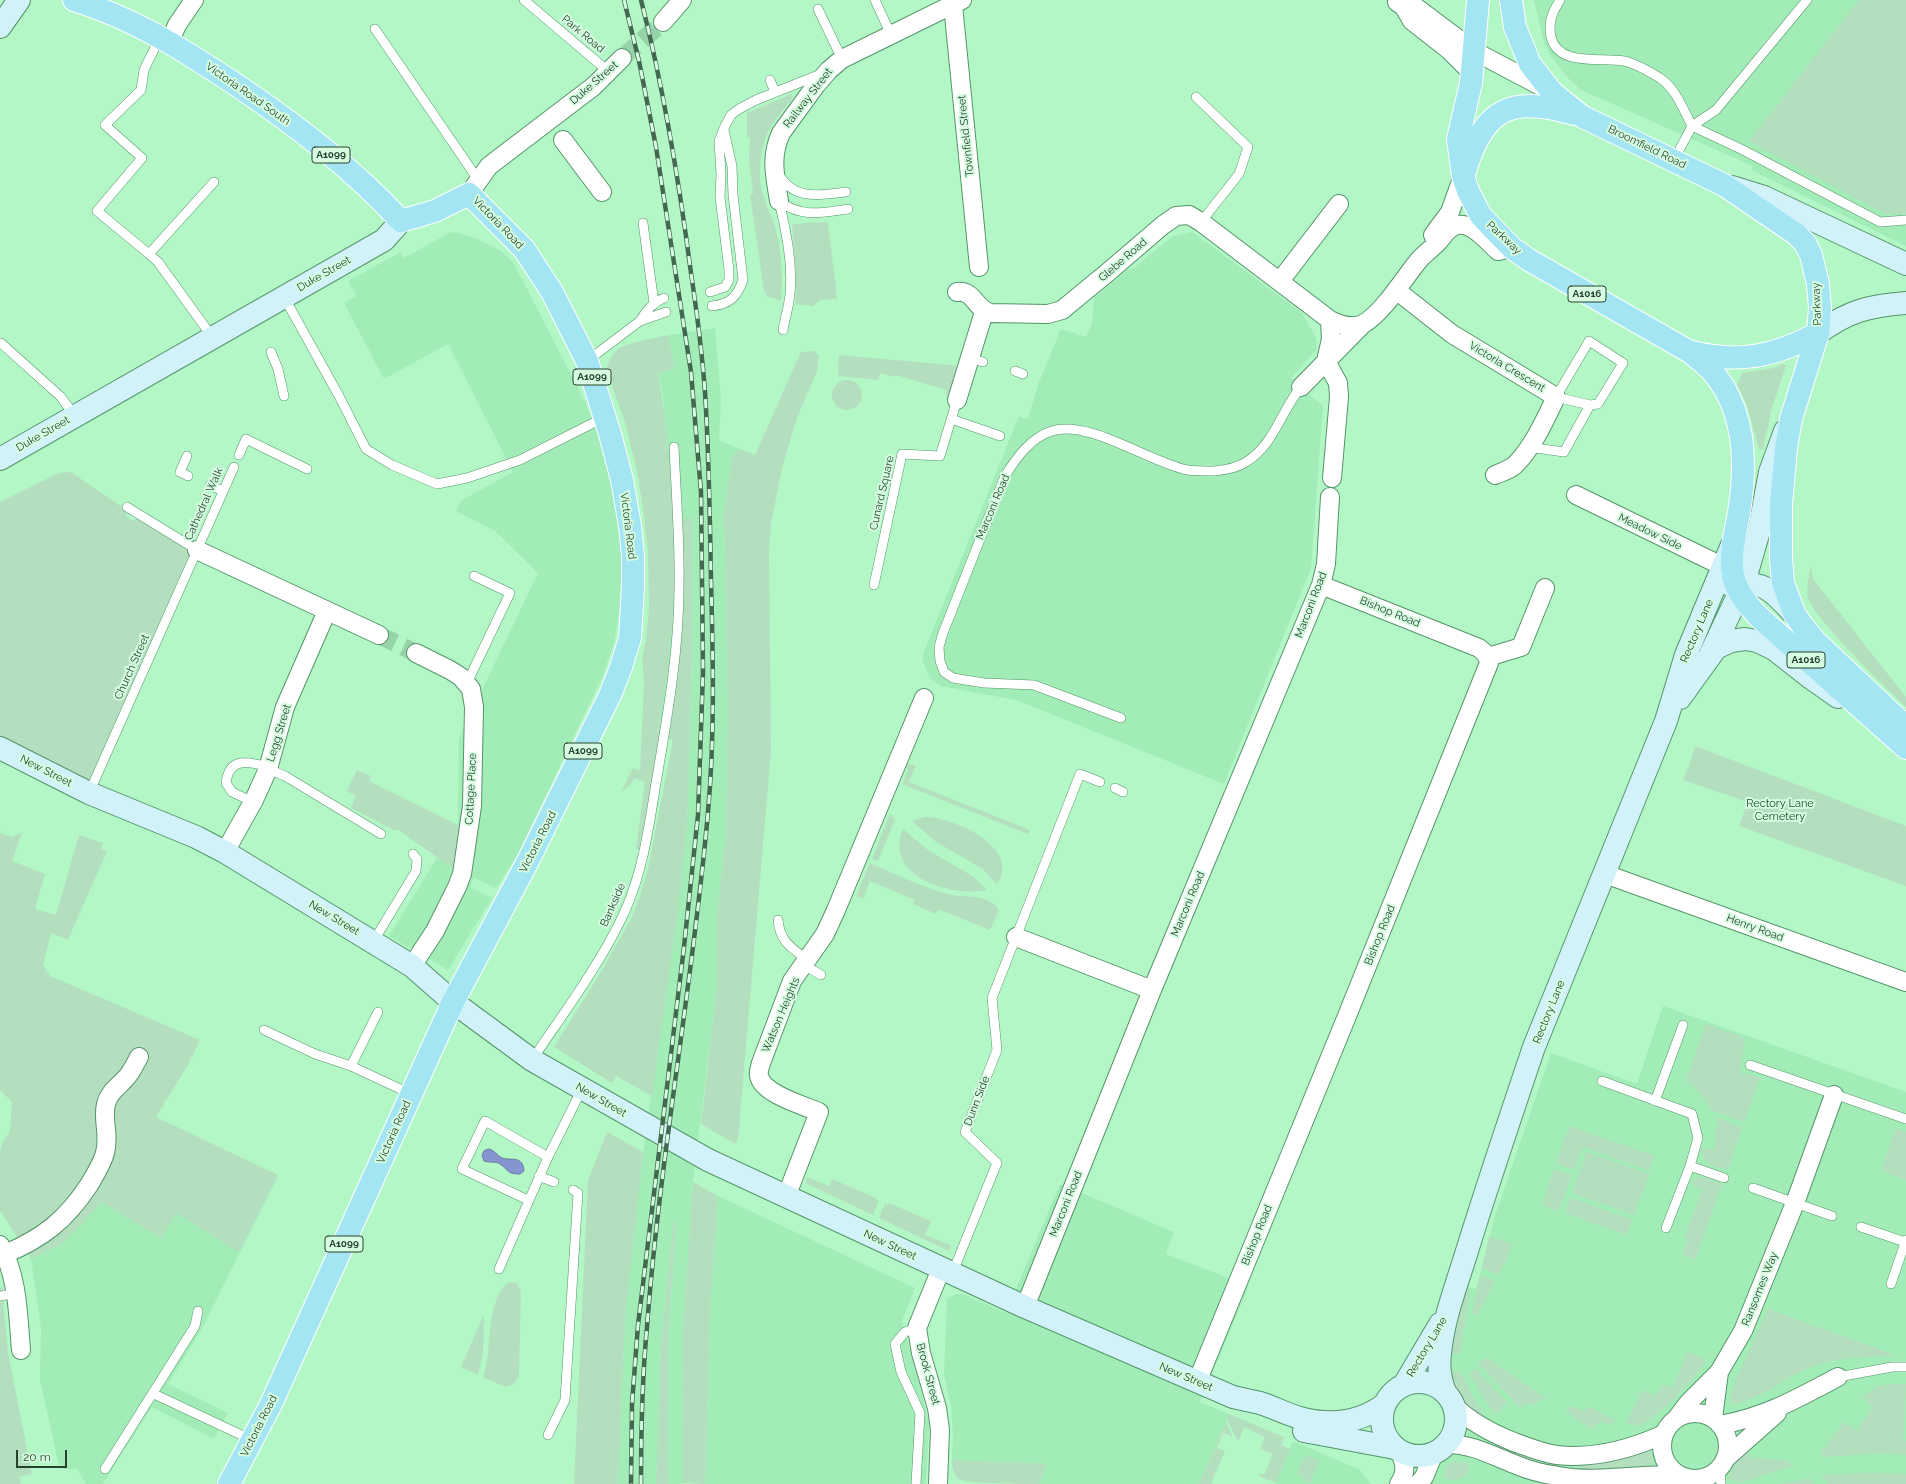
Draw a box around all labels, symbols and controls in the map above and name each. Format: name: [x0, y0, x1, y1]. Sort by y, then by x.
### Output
street label: Park Road: [559, 12, 607, 56]
street label: Duke Street: [567, 58, 621, 108]
street label: Victoria Road South: [203, 60, 293, 128]
street label: Railway Street: [781, 65, 835, 131]
street label: Townfield Street: [955, 94, 977, 178]
street label: Broomfield Road: [1606, 122, 1688, 172]
road number: A1099: [312, 147, 350, 163]
street label: Victoria Road: [470, 194, 526, 252]
street label: Parkway: [1484, 218, 1524, 258]
street label: Glebe Road: [1096, 235, 1150, 285]
street label: Duke Street: [295, 253, 353, 295]
street label: Parkway: [1810, 282, 1824, 326]
road number: A1016: [1568, 286, 1606, 302]
street label: Victoria Crescent: [1466, 339, 1548, 395]
road number: A1099: [573, 369, 611, 385]
street label: Duke Street: [14, 413, 72, 455]
street label: Cunard Square: [867, 455, 897, 531]
street label: Cathedral Walk: [182, 466, 226, 542]
street label: Marconi Road: [973, 472, 1013, 542]
street label: Victoria Road: [617, 492, 639, 560]
street label: Meadow Side: [1616, 511, 1684, 553]
street label: Marconi Road: [1292, 570, 1330, 640]
street label: Bishop Road: [1358, 594, 1422, 630]
street label: Rectory Lane: [1678, 597, 1716, 665]
street label: Church Street: [112, 632, 152, 702]
road number: A1016: [1787, 652, 1825, 668]
street label: Legg Street: [264, 703, 294, 763]
road number: A1099: [564, 743, 602, 759]
street label: New Street: [18, 752, 74, 790]
street label: Cottage Place: [463, 753, 479, 825]
park label: Rectory Lane Cemetery: [1746, 797, 1814, 823]
street label: Victoria Road: [517, 809, 559, 875]
street label: Marconi Road: [1168, 869, 1208, 939]
street label: Bankside: [597, 881, 629, 929]
street label: New Street: [306, 898, 362, 938]
street label: Bishop Road: [1362, 903, 1398, 967]
street label: Henry Road: [1725, 912, 1785, 944]
street label: Watson Heights: [759, 975, 803, 1055]
street label: Rectory Lane: [1530, 978, 1568, 1046]
street label: Dunn Side: [961, 1074, 993, 1128]
street label: New Street: [573, 1080, 629, 1120]
street label: Victoria Road: [374, 1098, 414, 1166]
street label: Marconi Road: [1047, 1169, 1085, 1239]
street label: Bishop Road: [1239, 1203, 1275, 1267]
street label: New Street: [861, 1227, 919, 1263]
road number: A1099: [325, 1236, 363, 1252]
street label: Ransomes Way: [1739, 1250, 1781, 1328]
street label: Rectory Lane: [1404, 1315, 1450, 1379]
street label: Brook Street: [913, 1342, 943, 1406]
street label: New Street: [1157, 1360, 1215, 1394]
street label: Victoria Road: [238, 1393, 280, 1459]
scale bar: [18, 1442, 69, 1468]
text: 20 m: [23, 1450, 51, 1464]

